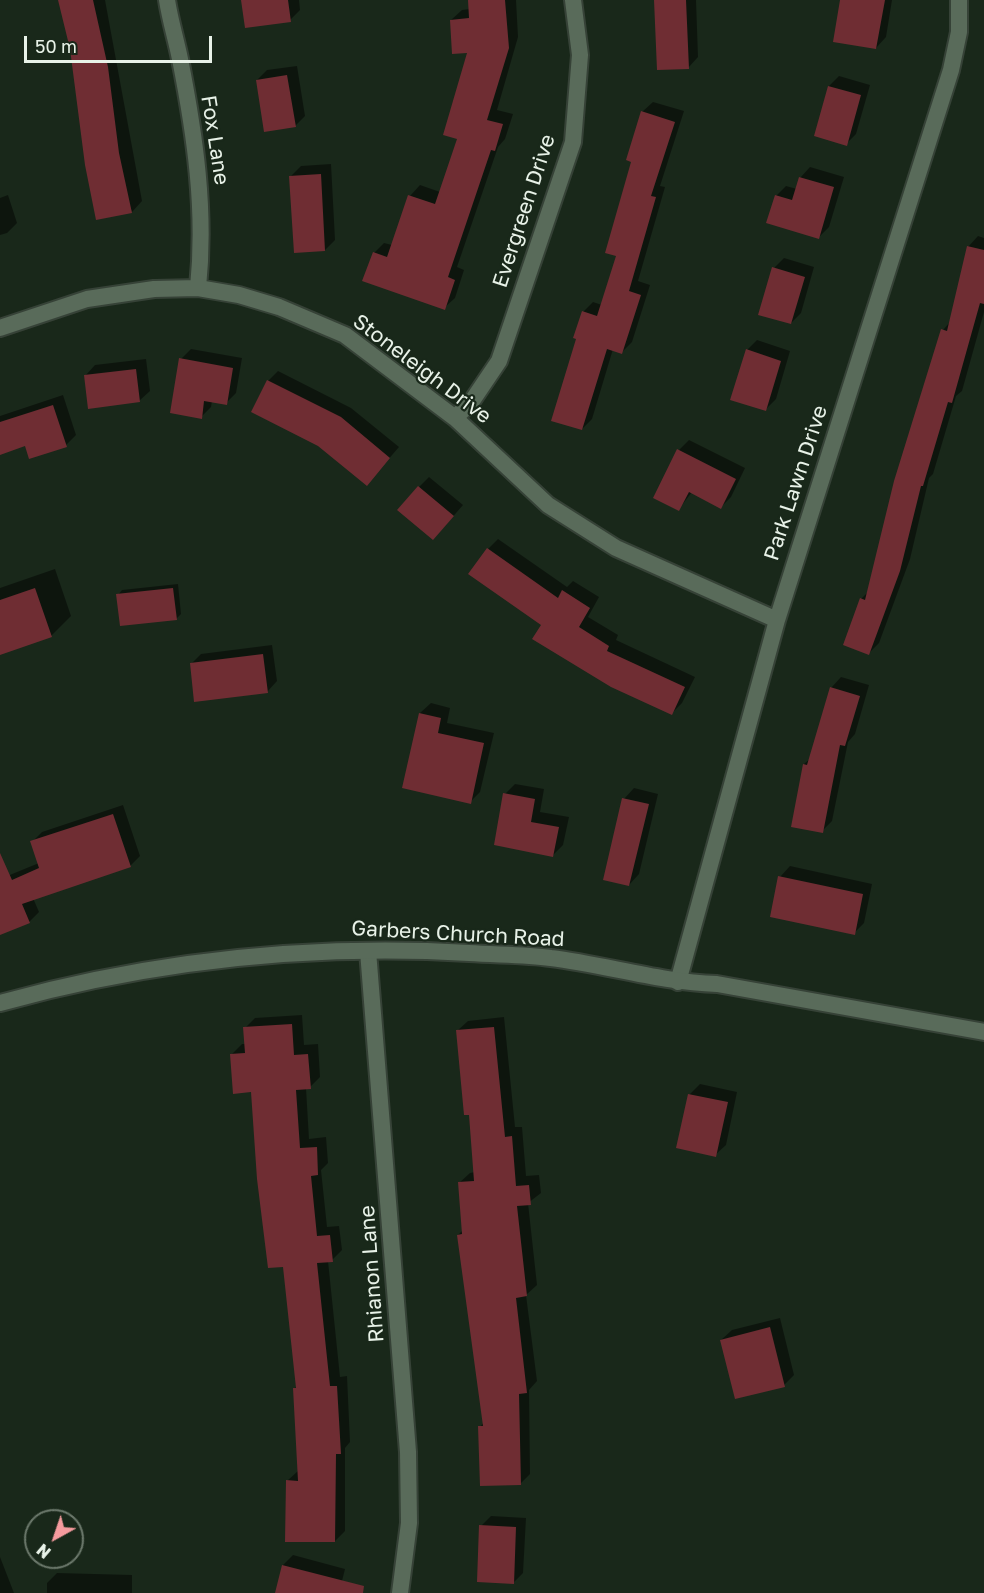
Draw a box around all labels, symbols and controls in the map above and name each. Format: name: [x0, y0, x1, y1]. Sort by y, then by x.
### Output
scale bar: [27, 24, 214, 62]
text: 50 m: [35, 35, 77, 57]
street label: Fox Lane: [195, 93, 235, 187]
street label: Evergreen Drive: [487, 131, 561, 291]
street label: Stoneleigh Drive: [348, 309, 496, 429]
street label: Park Lawn Drive: [759, 402, 833, 564]
street label: Garbers Church Road: [351, 916, 565, 952]
street label: Rhianon Lane: [355, 1205, 389, 1343]
north arrow: [24, 1509, 84, 1569]
text: N: [33, 1540, 55, 1563]

